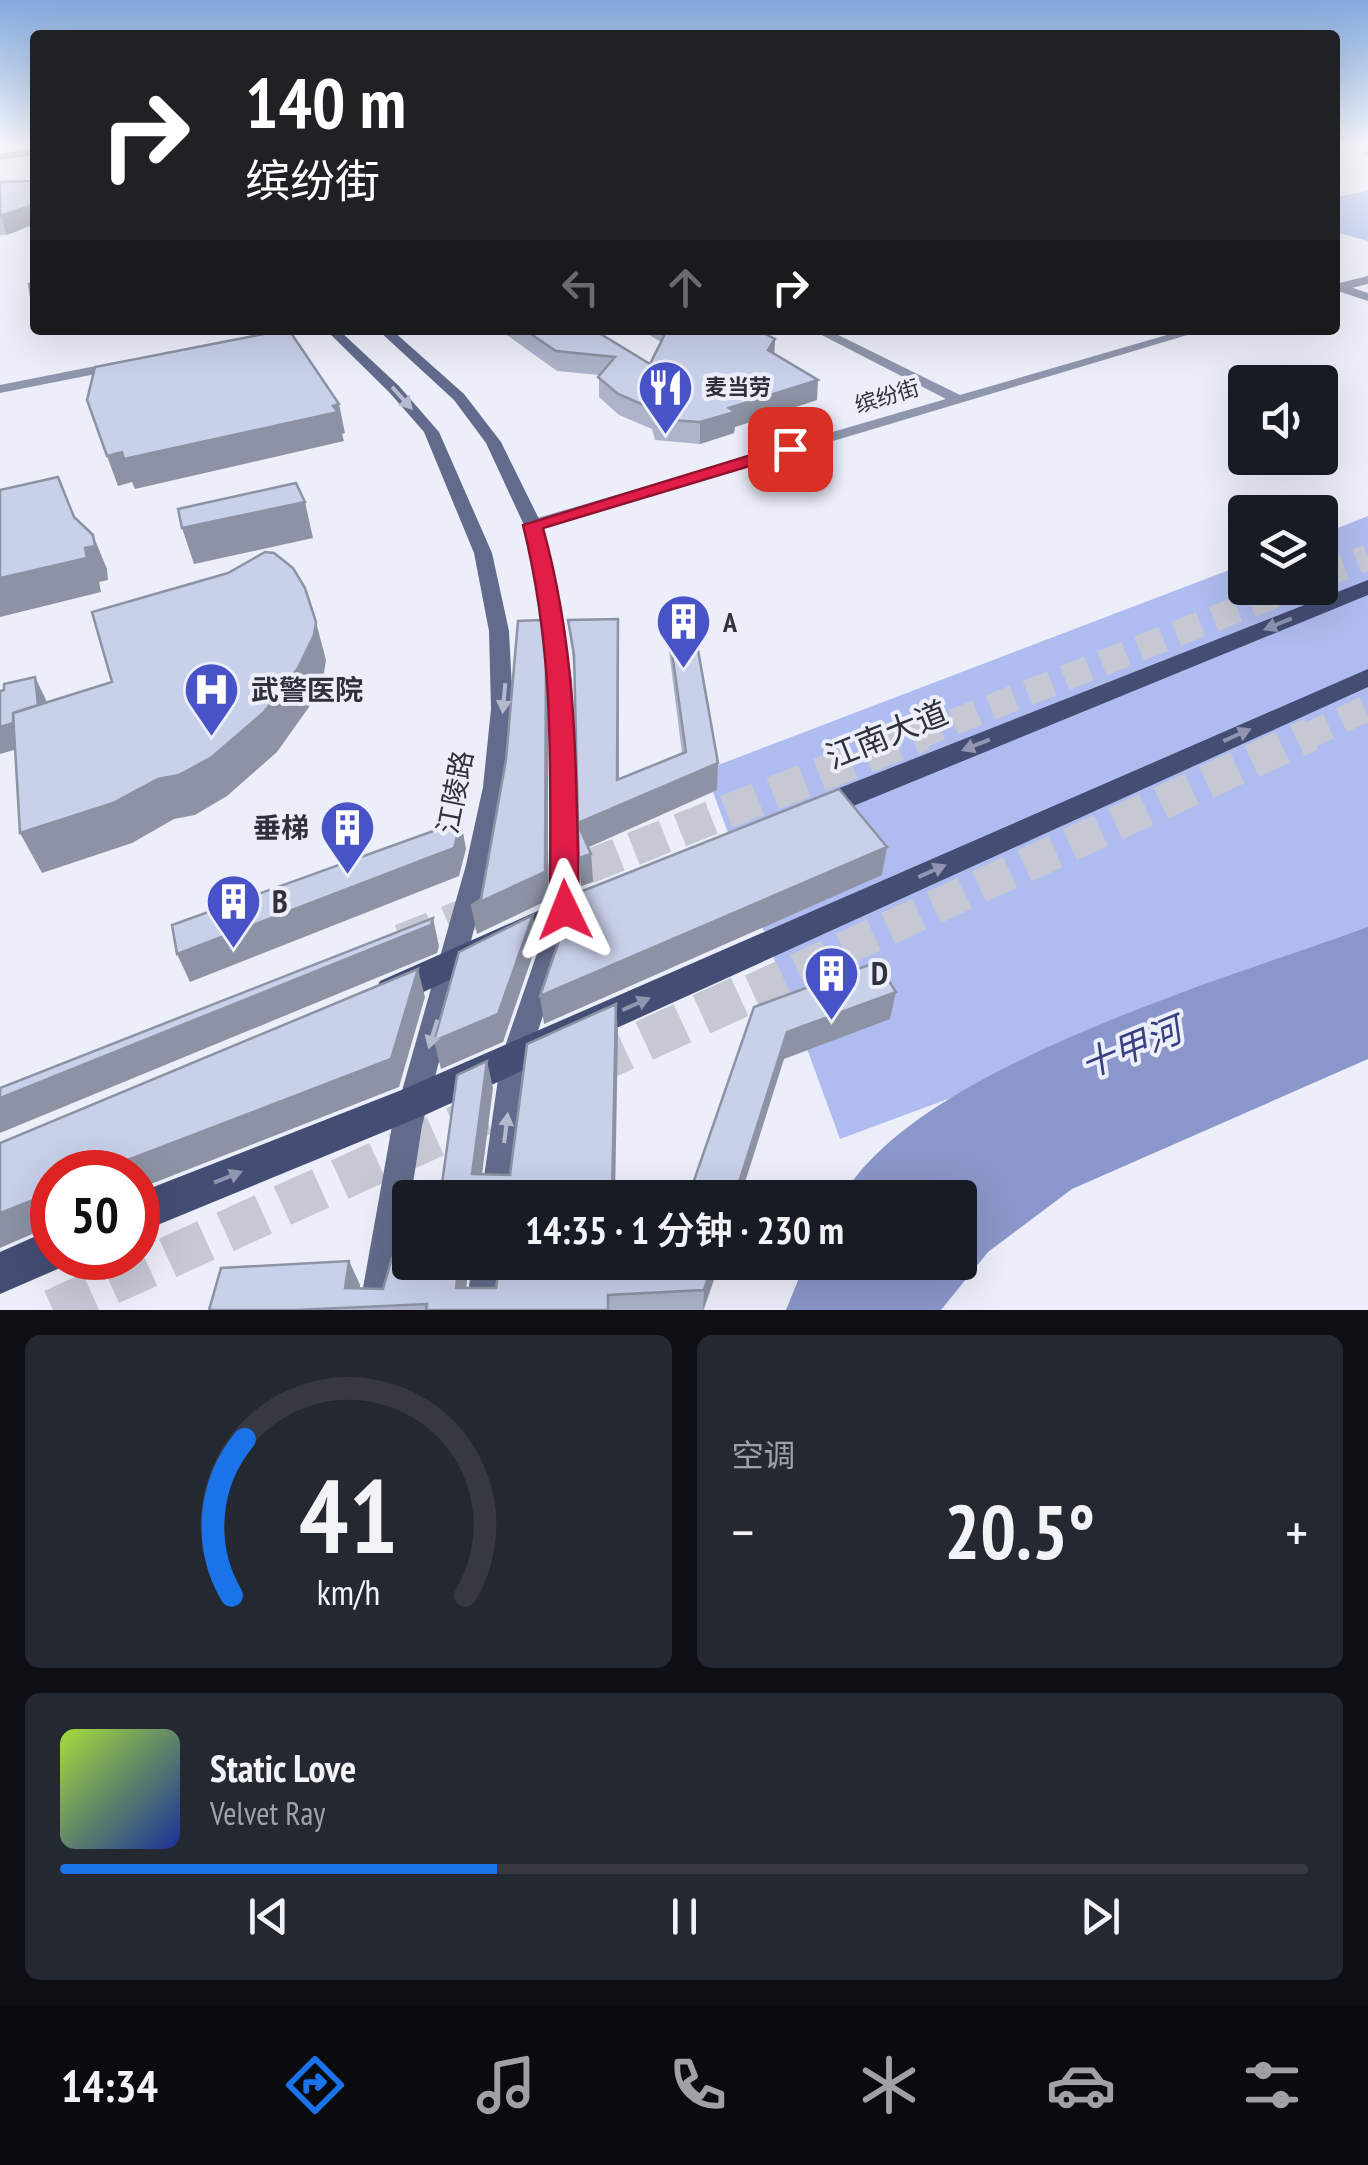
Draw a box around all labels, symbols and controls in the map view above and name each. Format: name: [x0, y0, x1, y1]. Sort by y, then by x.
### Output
text: 140 m: [245, 57, 406, 147]
icon: right: [80, 70, 210, 200]
text: 缤纷街: [245, 151, 380, 209]
icon: left: [553, 260, 608, 315]
icon: ahead: [658, 260, 713, 315]
icon: right: [763, 260, 818, 315]
restaurant icon: 麦当劳: [636, 357, 696, 436]
map controls: [1228, 365, 1338, 605]
button: sound: [1228, 365, 1338, 475]
place label: 麦当劳: [705, 373, 771, 401]
street label: 缤纷街: [851, 373, 923, 419]
one-way arrow: [390, 385, 412, 410]
pin: [748, 407, 833, 492]
icon: arrive: [763, 422, 818, 477]
button: layers: [1228, 495, 1338, 605]
building icon: A: [654, 592, 714, 671]
place label: A: [722, 603, 738, 640]
one-way arrow: [1262, 616, 1292, 632]
hospital icon: 武警医院: [182, 660, 242, 739]
place label: 武警医院: [251, 671, 363, 708]
one-way arrow: [495, 683, 511, 714]
street label: 江南大道: [819, 691, 954, 778]
one-way arrow: [1222, 727, 1252, 743]
one-way arrow: [961, 737, 991, 753]
street label: 江陵路: [428, 747, 481, 837]
building icon: 垂梯: [318, 798, 378, 877]
place label: 垂梯: [253, 809, 309, 846]
position arrow: [513, 858, 617, 962]
one-way arrow: [917, 863, 947, 879]
building icon: B: [203, 872, 263, 951]
place label: B: [272, 880, 288, 922]
building icon: D: [802, 944, 862, 1023]
place label: D: [871, 952, 888, 994]
one-way arrow: [622, 995, 651, 1012]
water label: 十甲河: [1073, 1004, 1193, 1088]
one-way arrow: [425, 1019, 440, 1050]
one-way arrow: [498, 1111, 514, 1143]
speed limit sign: 50: [30, 1150, 160, 1280]
one-way arrow: [213, 1168, 243, 1184]
text: 14:35 · 1 分钟 · 230 m: [525, 1205, 844, 1254]
text: 空调: [732, 1434, 796, 1476]
text: 41: [299, 1447, 398, 1582]
text: 20.5°: [944, 1483, 1095, 1580]
text: −: [732, 1496, 754, 1567]
text: +: [1285, 1496, 1308, 1567]
text: km/h: [317, 1569, 380, 1615]
text: Static Love: [210, 1743, 356, 1792]
text: Velvet Ray: [210, 1792, 325, 1834]
icon: previous: [241, 1889, 296, 1944]
icon: pause: [657, 1889, 712, 1944]
icon: next: [1073, 1889, 1128, 1944]
icon: directions: [280, 2050, 350, 2120]
icon: music: [471, 2050, 541, 2120]
icon: phone: [663, 2050, 733, 2120]
icon: climate: [854, 2050, 924, 2120]
icon: car: [1046, 2050, 1116, 2120]
icon: filters: [1237, 2050, 1307, 2120]
text: 14:34: [61, 2056, 158, 2114]

